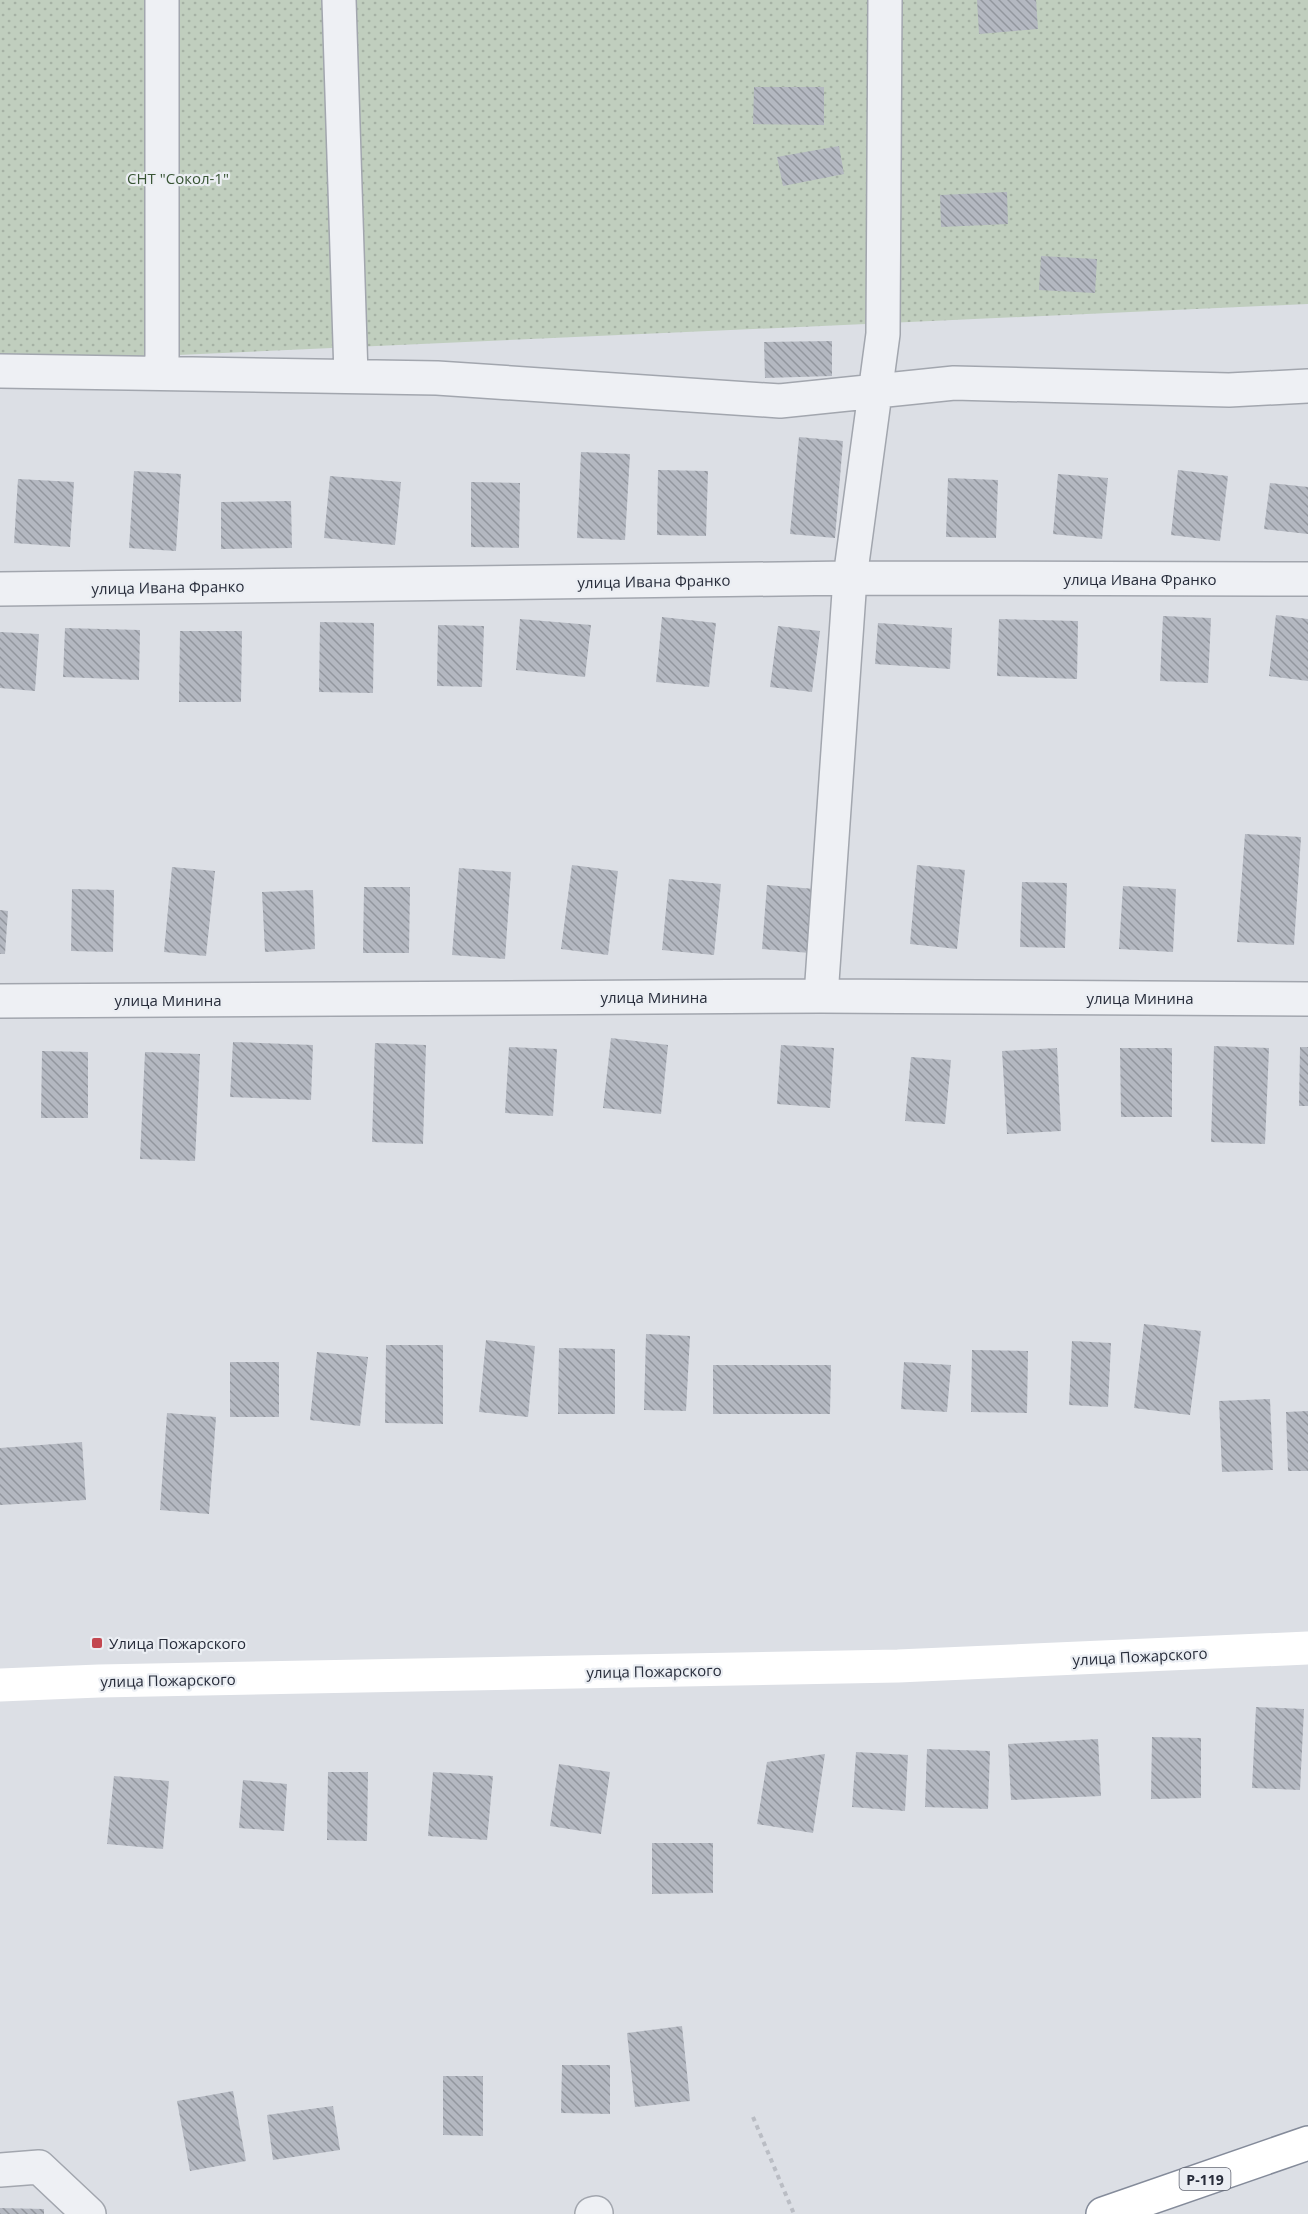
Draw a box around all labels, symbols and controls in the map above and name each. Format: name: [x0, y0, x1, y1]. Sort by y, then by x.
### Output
park label: СНТ "Сокол-1": [127, 168, 229, 188]
street label: улица Ивана Франко: [1063, 569, 1217, 589]
street label: улица Ивана Франко: [577, 570, 731, 592]
street label: улица Ивана Франко: [91, 576, 245, 598]
street label: улица Минина: [600, 987, 708, 1007]
street label: улица Минина: [1086, 988, 1194, 1008]
street label: улица Минина: [114, 990, 222, 1010]
place label: Улица Пожарского: [109, 1633, 246, 1653]
marker: Улица Пожарского: [90, 1636, 104, 1650]
street label: улица Пожарского: [1072, 1642, 1208, 1670]
street label: улица Пожарского: [586, 1660, 722, 1682]
street label: улица Пожарского: [100, 1669, 236, 1691]
road number: Р-119: [1180, 2168, 1230, 2190]

